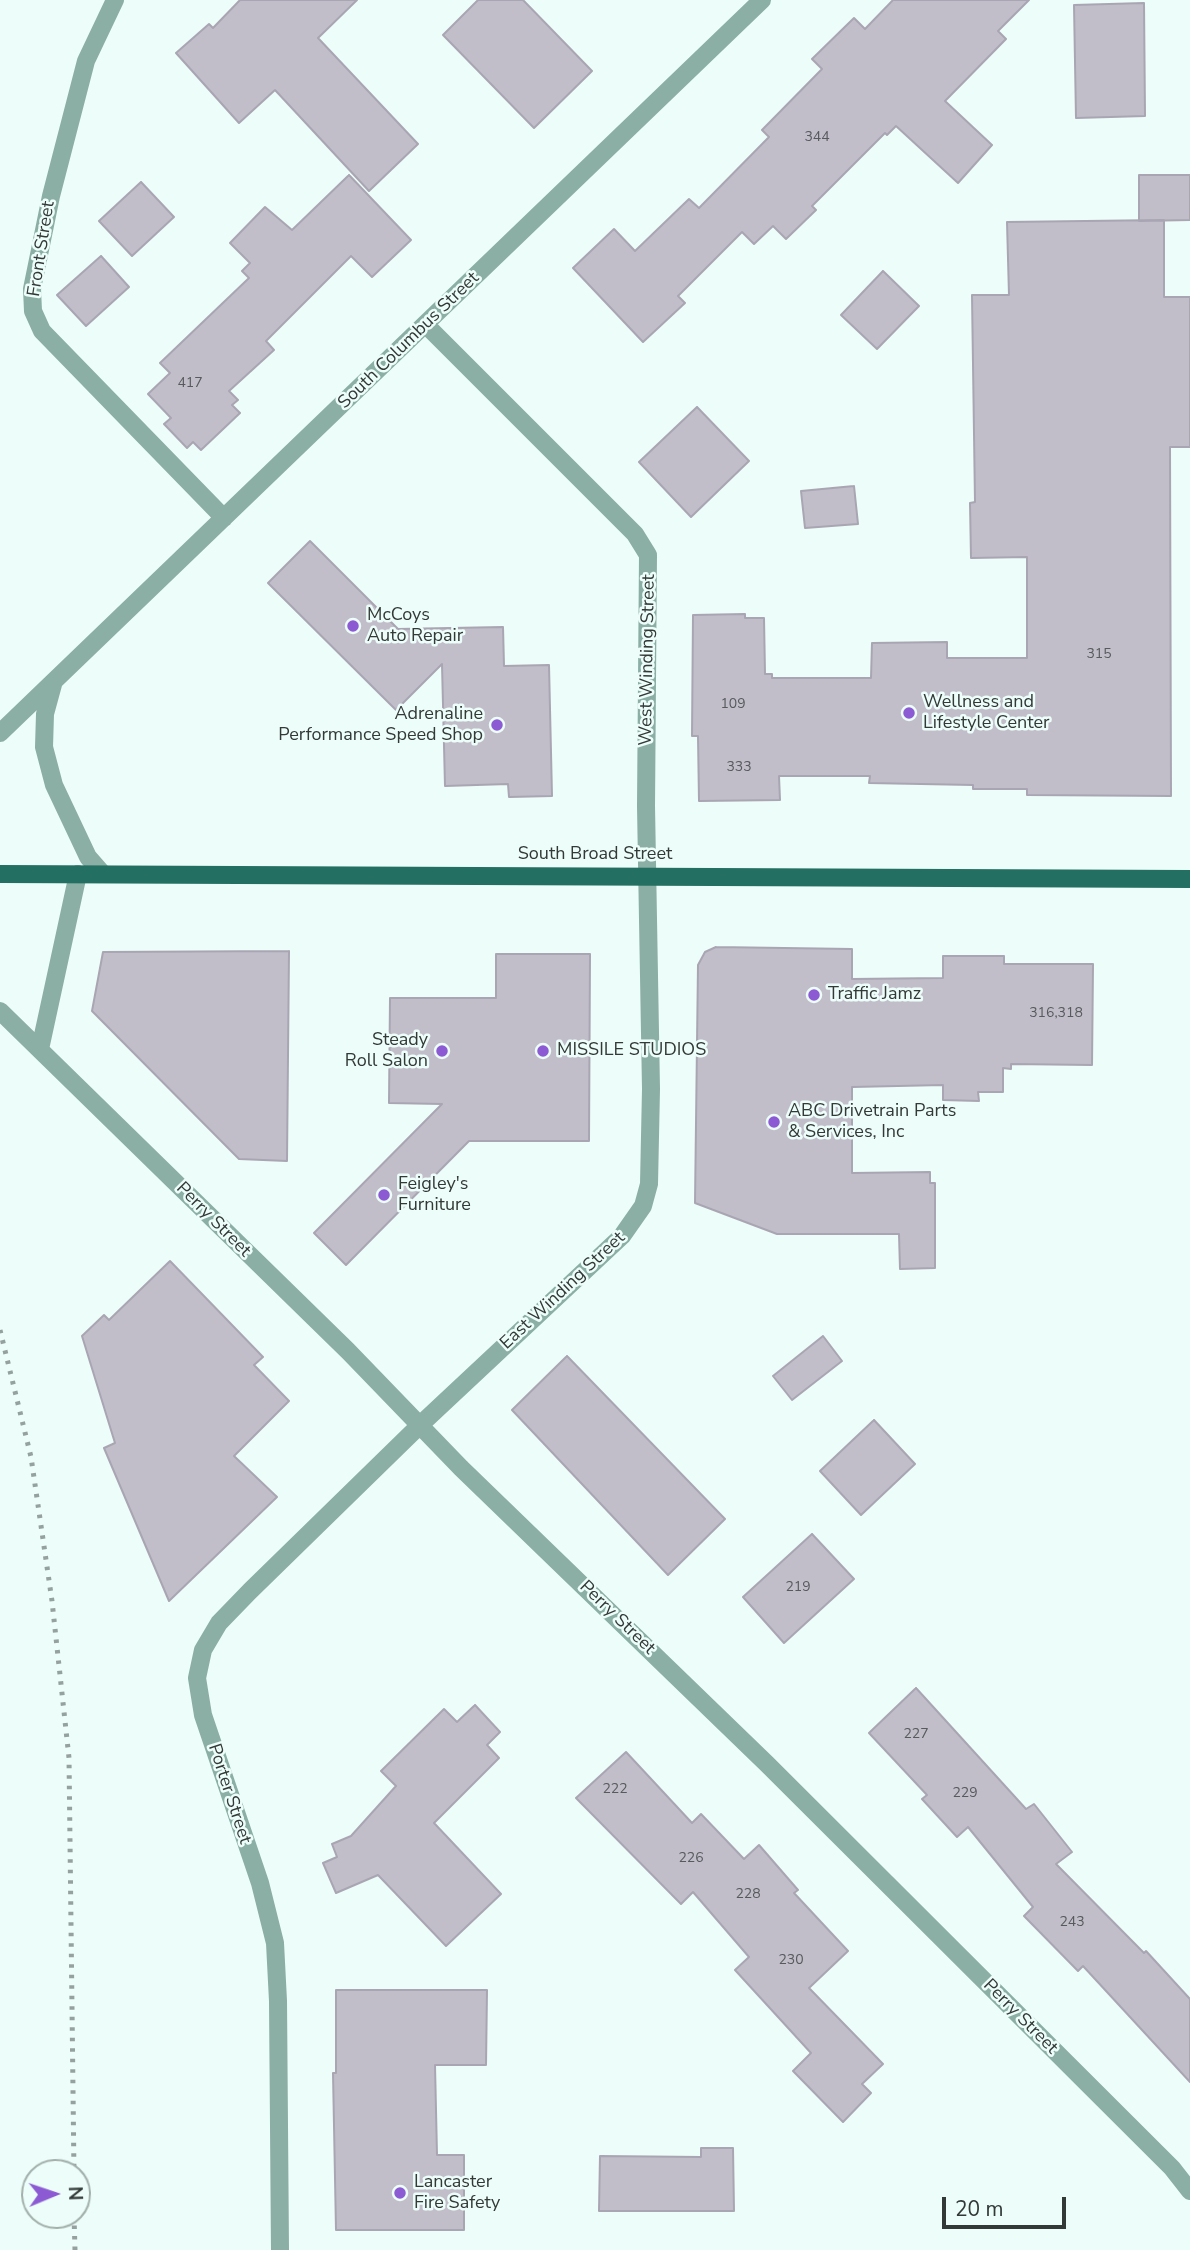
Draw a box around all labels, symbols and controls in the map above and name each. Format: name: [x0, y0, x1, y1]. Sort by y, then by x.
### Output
house number: 344: [804, 130, 830, 146]
street label: Front Street: [24, 200, 60, 298]
street label: South Columbus Street: [334, 268, 484, 414]
house number: 417: [177, 376, 203, 392]
street label: West Winding Street: [636, 574, 660, 746]
place label: McCoys Auto Repair: [367, 605, 463, 648]
marker: McCoys Auto Repair: [345, 618, 361, 634]
house number: 315: [1086, 647, 1112, 663]
place label: Wellness and Lifestyle Center: [923, 692, 1049, 734]
house number: 109: [720, 697, 746, 713]
place label: Adrenaline Performance Speed Shop: [278, 704, 483, 746]
marker: Wellness and Lifestyle Center: [901, 705, 917, 721]
marker: Adrenaline Performance Speed Shop: [489, 717, 505, 733]
house number: 333: [726, 760, 752, 776]
street label: South Broad Street: [518, 844, 672, 866]
place label: Traffic Jamz: [828, 984, 921, 1006]
marker: Traffic Jamz: [806, 987, 822, 1003]
house number: 316,318: [1029, 1006, 1083, 1022]
place label: Steady Roll Salon: [345, 1030, 428, 1072]
place label: MISSILE STUDIOS: [557, 1040, 706, 1062]
marker: Steady Roll Salon: [434, 1043, 450, 1059]
marker: MISSILE STUDIOS: [535, 1043, 551, 1059]
place label: ABC Drivetrain Parts & Services, Inc: [788, 1101, 956, 1144]
marker: ABC Drivetrain Parts & Services, Inc: [766, 1114, 782, 1130]
place label: Feigley's Furniture: [398, 1174, 471, 1216]
street label: Perry Street: [171, 1178, 255, 1262]
marker: Feigley's Furniture: [376, 1187, 392, 1203]
street label: East Winding Street: [496, 1228, 630, 1354]
street label: Perry Street: [575, 1577, 659, 1659]
house number: 219: [785, 1580, 811, 1596]
house number: 227: [903, 1727, 929, 1743]
street label: Porter Street: [203, 1741, 255, 1847]
house number: 222: [602, 1782, 628, 1798]
house number: 229: [952, 1786, 978, 1802]
house number: 226: [678, 1851, 704, 1867]
house number: 228: [735, 1887, 761, 1903]
house number: 243: [1059, 1915, 1085, 1931]
house number: 230: [778, 1953, 804, 1969]
street label: Perry Street: [978, 1975, 1062, 2059]
north arrow: [21, 2159, 91, 2229]
place label: Lancaster Fire Safety: [414, 2172, 500, 2214]
scale bar: [945, 2184, 1069, 2228]
marker: Lancaster Fire Safety: [392, 2185, 408, 2201]
text: N: [62, 2186, 88, 2201]
text: 20 m: [955, 2195, 1004, 2223]

